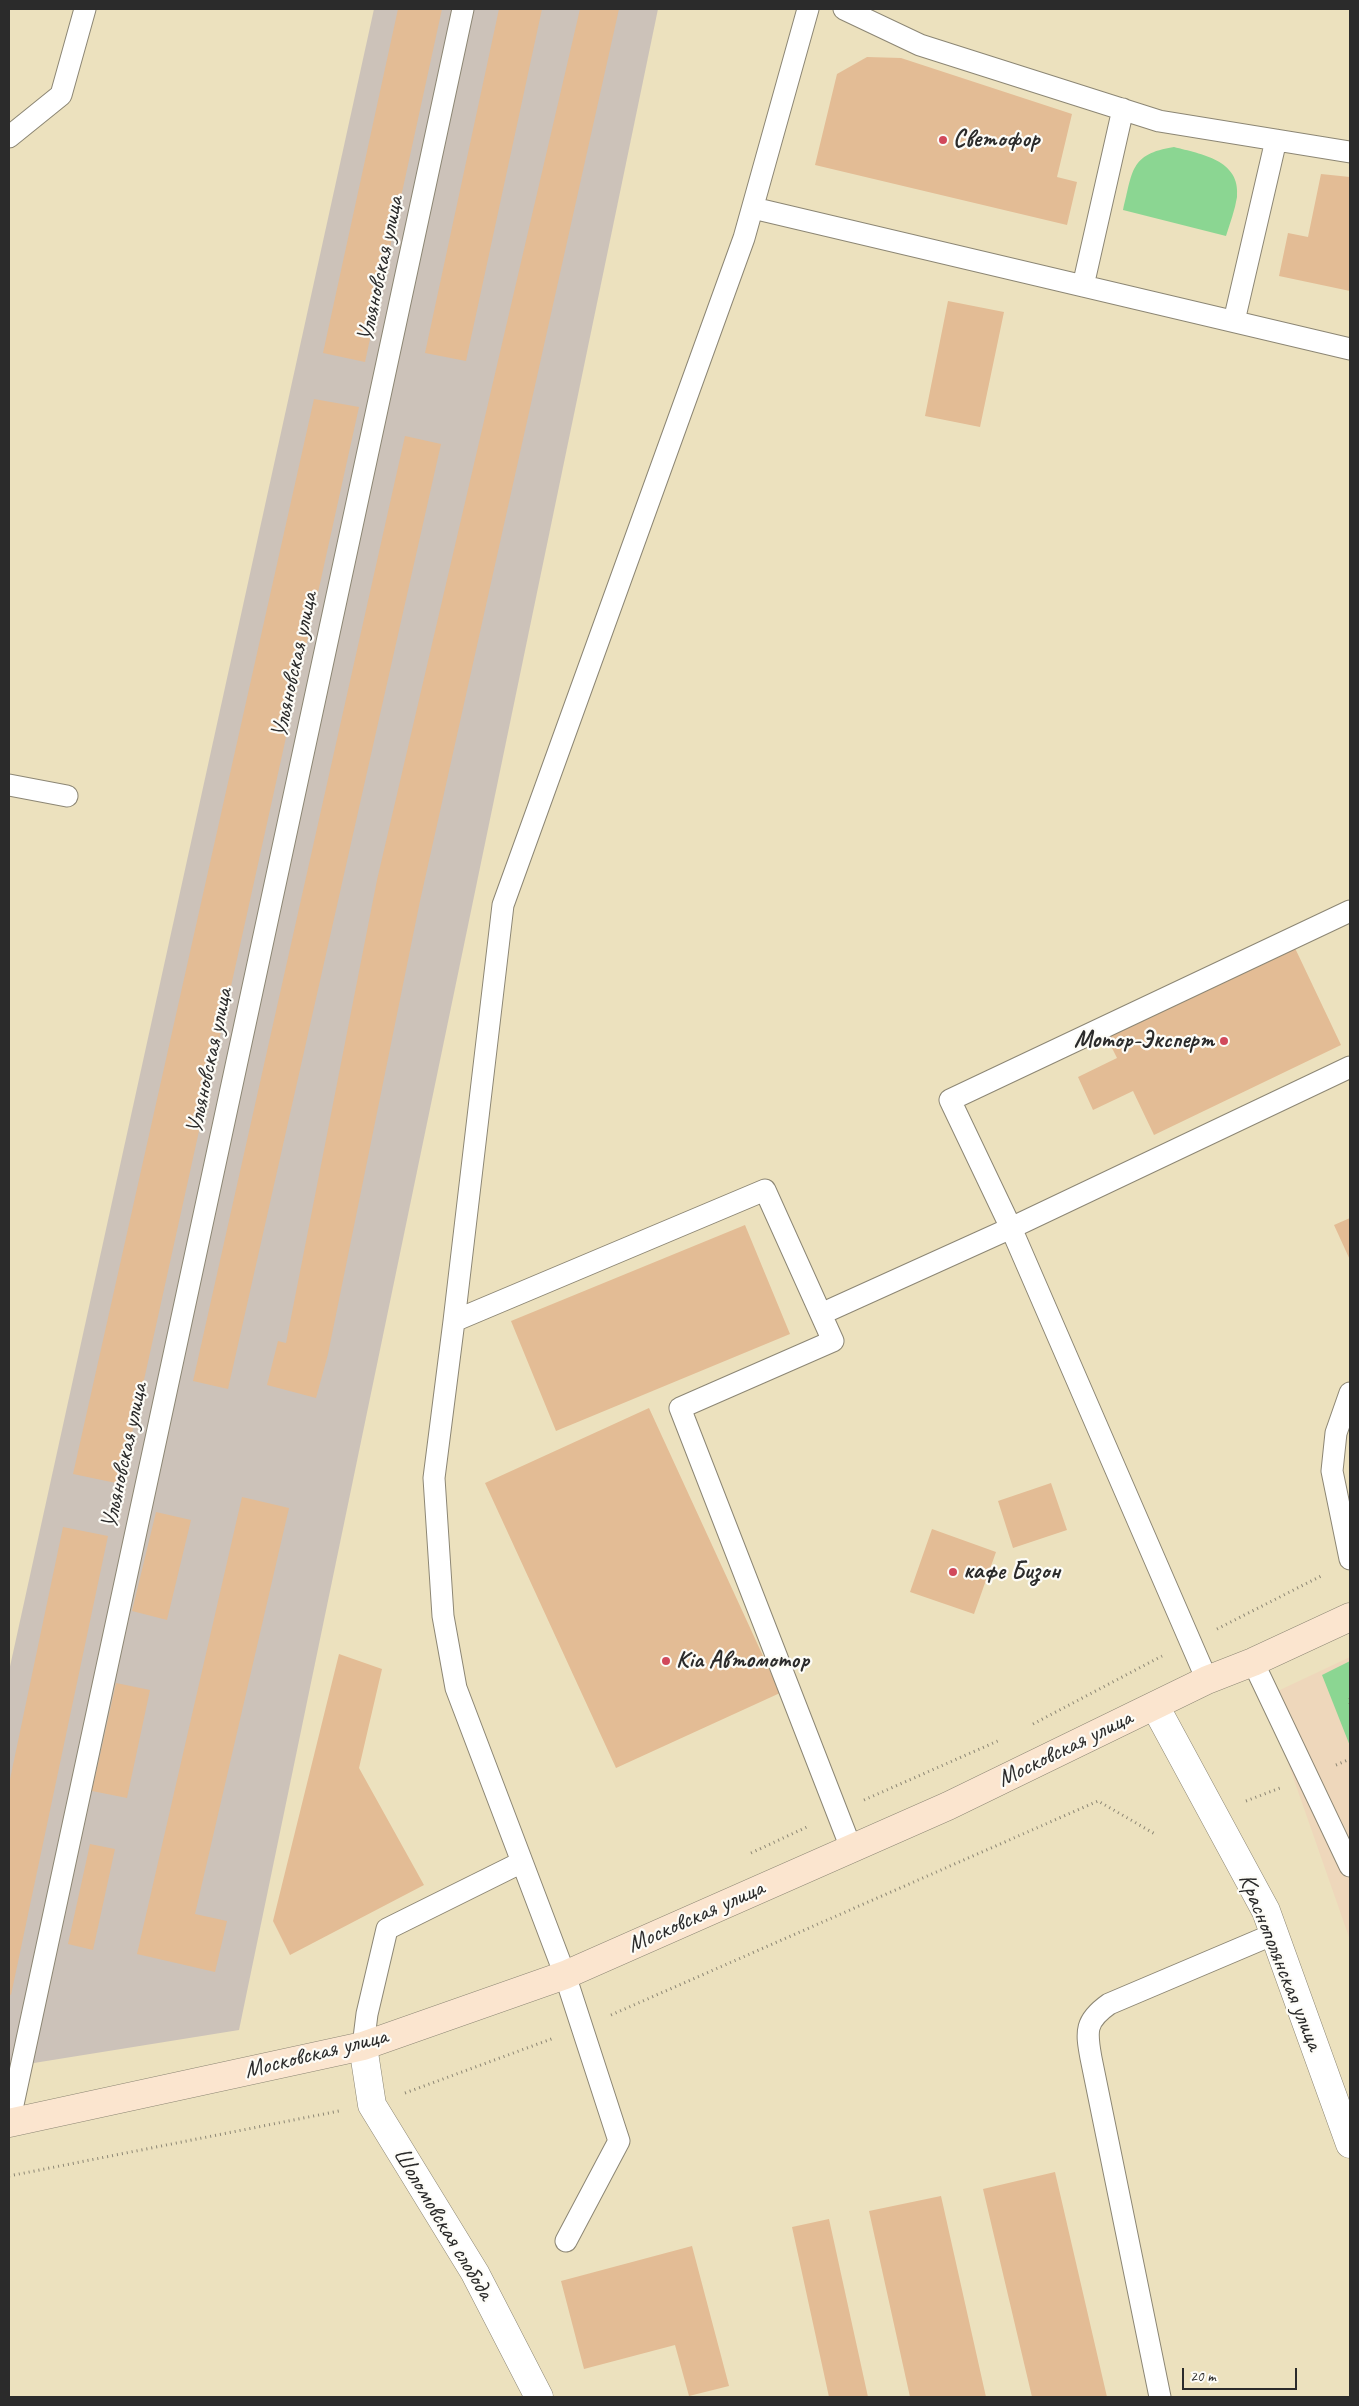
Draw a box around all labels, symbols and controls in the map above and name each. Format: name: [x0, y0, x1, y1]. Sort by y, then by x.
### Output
place label: Светофор: [953, 126, 1039, 154]
marker: Светофор: [937, 134, 949, 146]
street label: Ульяновская улица: [351, 193, 411, 345]
street label: Ульяновская улица: [265, 589, 325, 741]
street label: Ульяновская улица: [180, 985, 240, 1137]
place label: Мотор-Эксперт: [1074, 1027, 1214, 1055]
marker: Мотор-Эксперт: [1218, 1035, 1230, 1047]
street label: Ульяновская улица: [95, 1380, 155, 1532]
place label: кафе Бизон: [963, 1558, 1060, 1586]
marker: кафе Бизон: [947, 1566, 959, 1578]
place label: Kia Автомотор: [676, 1647, 809, 1675]
marker: Kia Автомотор: [660, 1655, 672, 1667]
street label: Московская улица: [993, 1704, 1137, 1794]
street label: Краснополянская улица: [1231, 1869, 1329, 2055]
street label: Московская улица: [623, 1874, 769, 1960]
street label: Московская улица: [241, 2022, 391, 2086]
street label: Шоломовская слобода: [386, 2143, 500, 2305]
scale bar: [1184, 2358, 1299, 2390]
text: 20 m: [1190, 2367, 1216, 2386]

